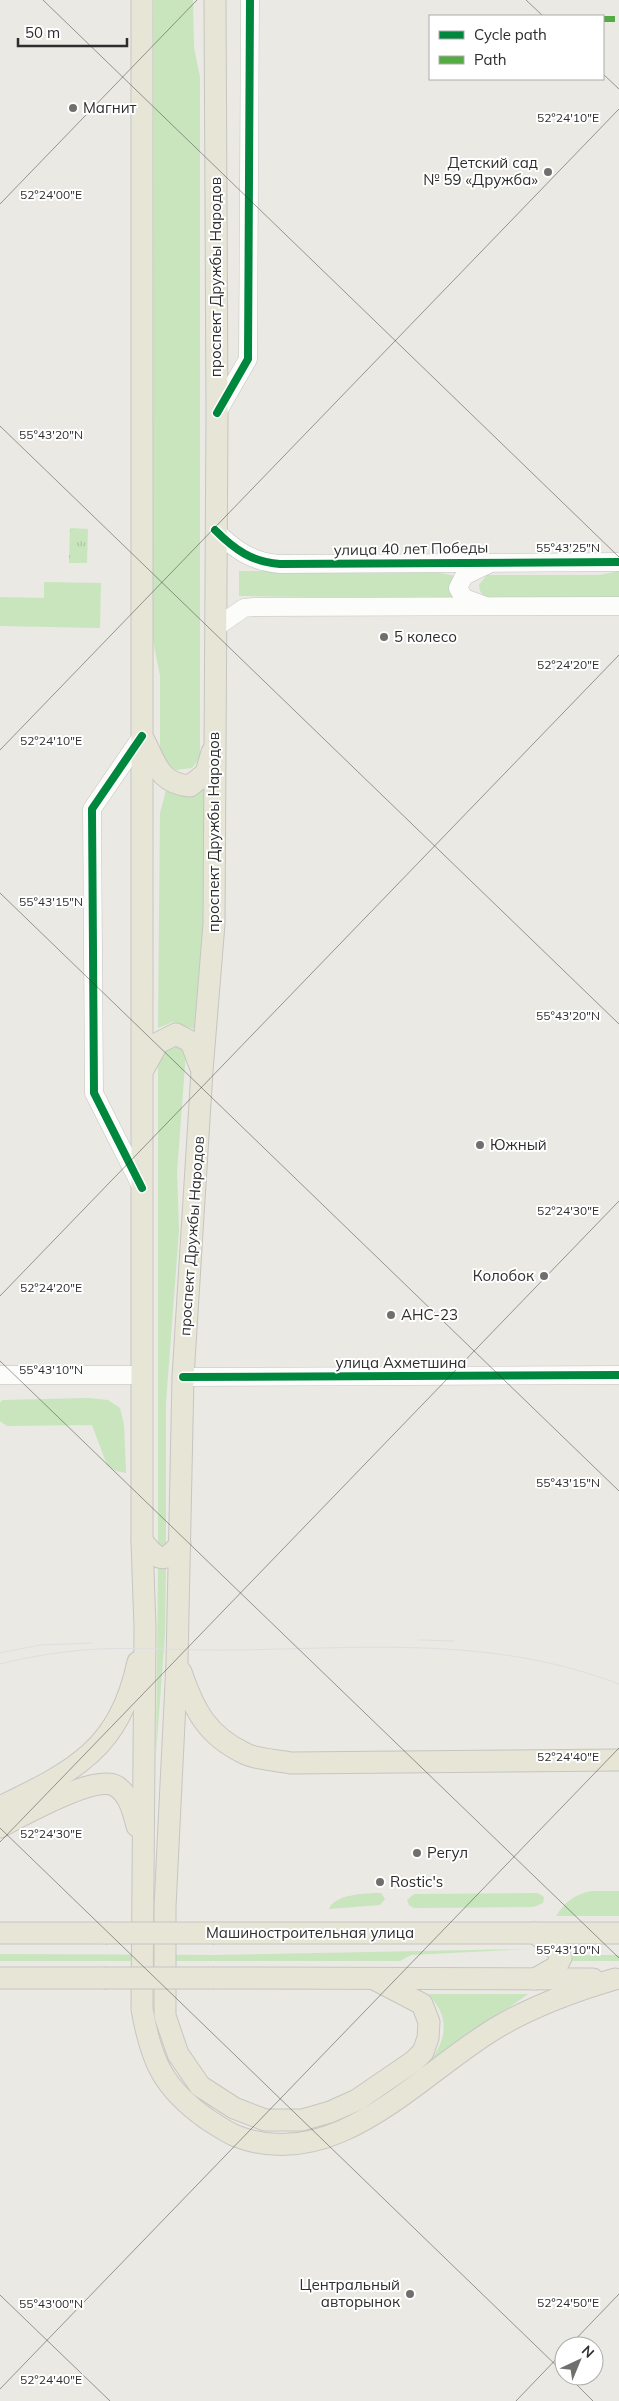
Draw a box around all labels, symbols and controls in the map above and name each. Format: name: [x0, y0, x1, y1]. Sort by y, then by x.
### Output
scale bar: [18, 15, 126, 47]
legend: [429, 15, 604, 80]
text: 50 m: [25, 23, 60, 42]
text: Cycle path: [474, 25, 547, 44]
text: Path: [474, 50, 506, 69]
place label: Магнит: [83, 98, 137, 117]
marker: Магнит: [67, 102, 79, 114]
text: 52°24'10"E: [537, 110, 599, 125]
place label: Детский сад № 59 «Дружба»: [423, 153, 538, 189]
marker: Детский сад № 59 «Дружба»: [542, 166, 554, 178]
street label: проспект Дружбы Народов: [206, 177, 225, 377]
text: 52°24'00"E: [20, 187, 82, 202]
text: 55°43'20"N: [19, 427, 83, 442]
street label: улица 40 лет Победы: [333, 538, 489, 559]
text: 55°43'25"N: [536, 540, 600, 555]
place label: 5 колесо: [394, 627, 457, 646]
marker: 5 колесо: [378, 631, 390, 643]
text: 52°24'20"E: [537, 657, 599, 672]
street label: проспект Дружбы Народов: [204, 732, 223, 932]
text: 52°24'10"E: [20, 733, 82, 748]
text: 55°43'15"N: [19, 894, 83, 909]
text: 55°43'20"N: [536, 1008, 600, 1023]
street label: проспект Дружбы Народов: [175, 1135, 208, 1337]
place label: Южный: [490, 1135, 547, 1154]
marker: Южный: [474, 1139, 486, 1151]
text: 52°24'30"E: [537, 1203, 599, 1218]
place label: Колобок: [473, 1266, 535, 1285]
marker: Колобок: [538, 1270, 550, 1282]
text: 52°24'20"E: [20, 1280, 82, 1295]
place label: АНС-23: [401, 1305, 458, 1324]
marker: АНС-23: [385, 1309, 397, 1321]
street label: улица Ахметшина: [335, 1353, 467, 1372]
text: 55°43'10"N: [19, 1362, 83, 1377]
text: 55°43'15"N: [536, 1475, 600, 1490]
text: 52°24'40"E: [537, 1749, 599, 1764]
text: 52°24'30"E: [20, 1826, 82, 1841]
place label: Регул: [427, 1843, 468, 1862]
marker: Регул: [411, 1847, 423, 1859]
place label: Rostic's: [390, 1872, 443, 1891]
marker: Rostic's: [374, 1876, 386, 1888]
street label: Машиностроительная улица: [206, 1923, 414, 1942]
text: 55°43'10"N: [536, 1942, 600, 1957]
place label: Центральный авторынок: [299, 2275, 401, 2311]
marker: Центральный авторынок: [404, 2288, 416, 2300]
text: 52°24'50"E: [537, 2295, 599, 2310]
text: 55°43'00"N: [19, 2296, 83, 2311]
north arrow: [554, 2336, 604, 2386]
text: N: [578, 2342, 598, 2362]
text: 52°24'40"E: [20, 2372, 82, 2387]

